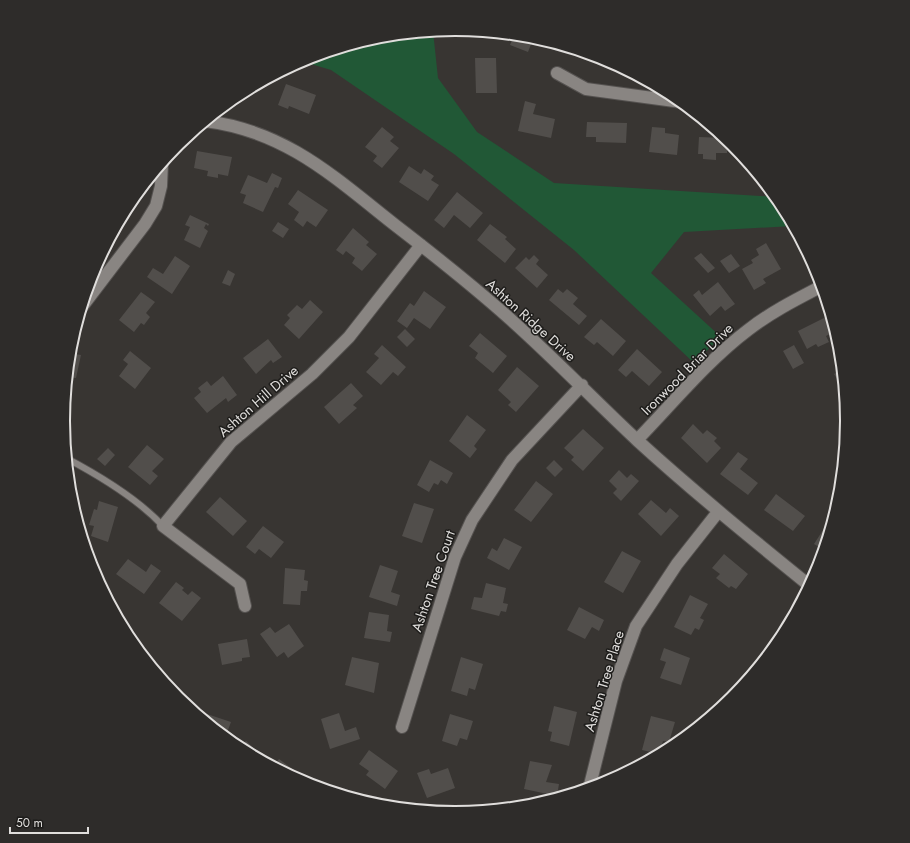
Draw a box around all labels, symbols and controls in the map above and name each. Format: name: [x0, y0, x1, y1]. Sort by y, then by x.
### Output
street label: Ashton Ridge Drive: [482, 274, 580, 366]
street label: Ironwood Briar Drive: [636, 318, 738, 420]
street label: Ashton Hill Drive: [214, 361, 302, 441]
street label: Ashton Tree Court: [406, 527, 460, 634]
street label: Ashton Tree Place: [579, 628, 629, 734]
scale bar: [10, 809, 88, 835]
text: 50 m: [16, 814, 43, 832]

